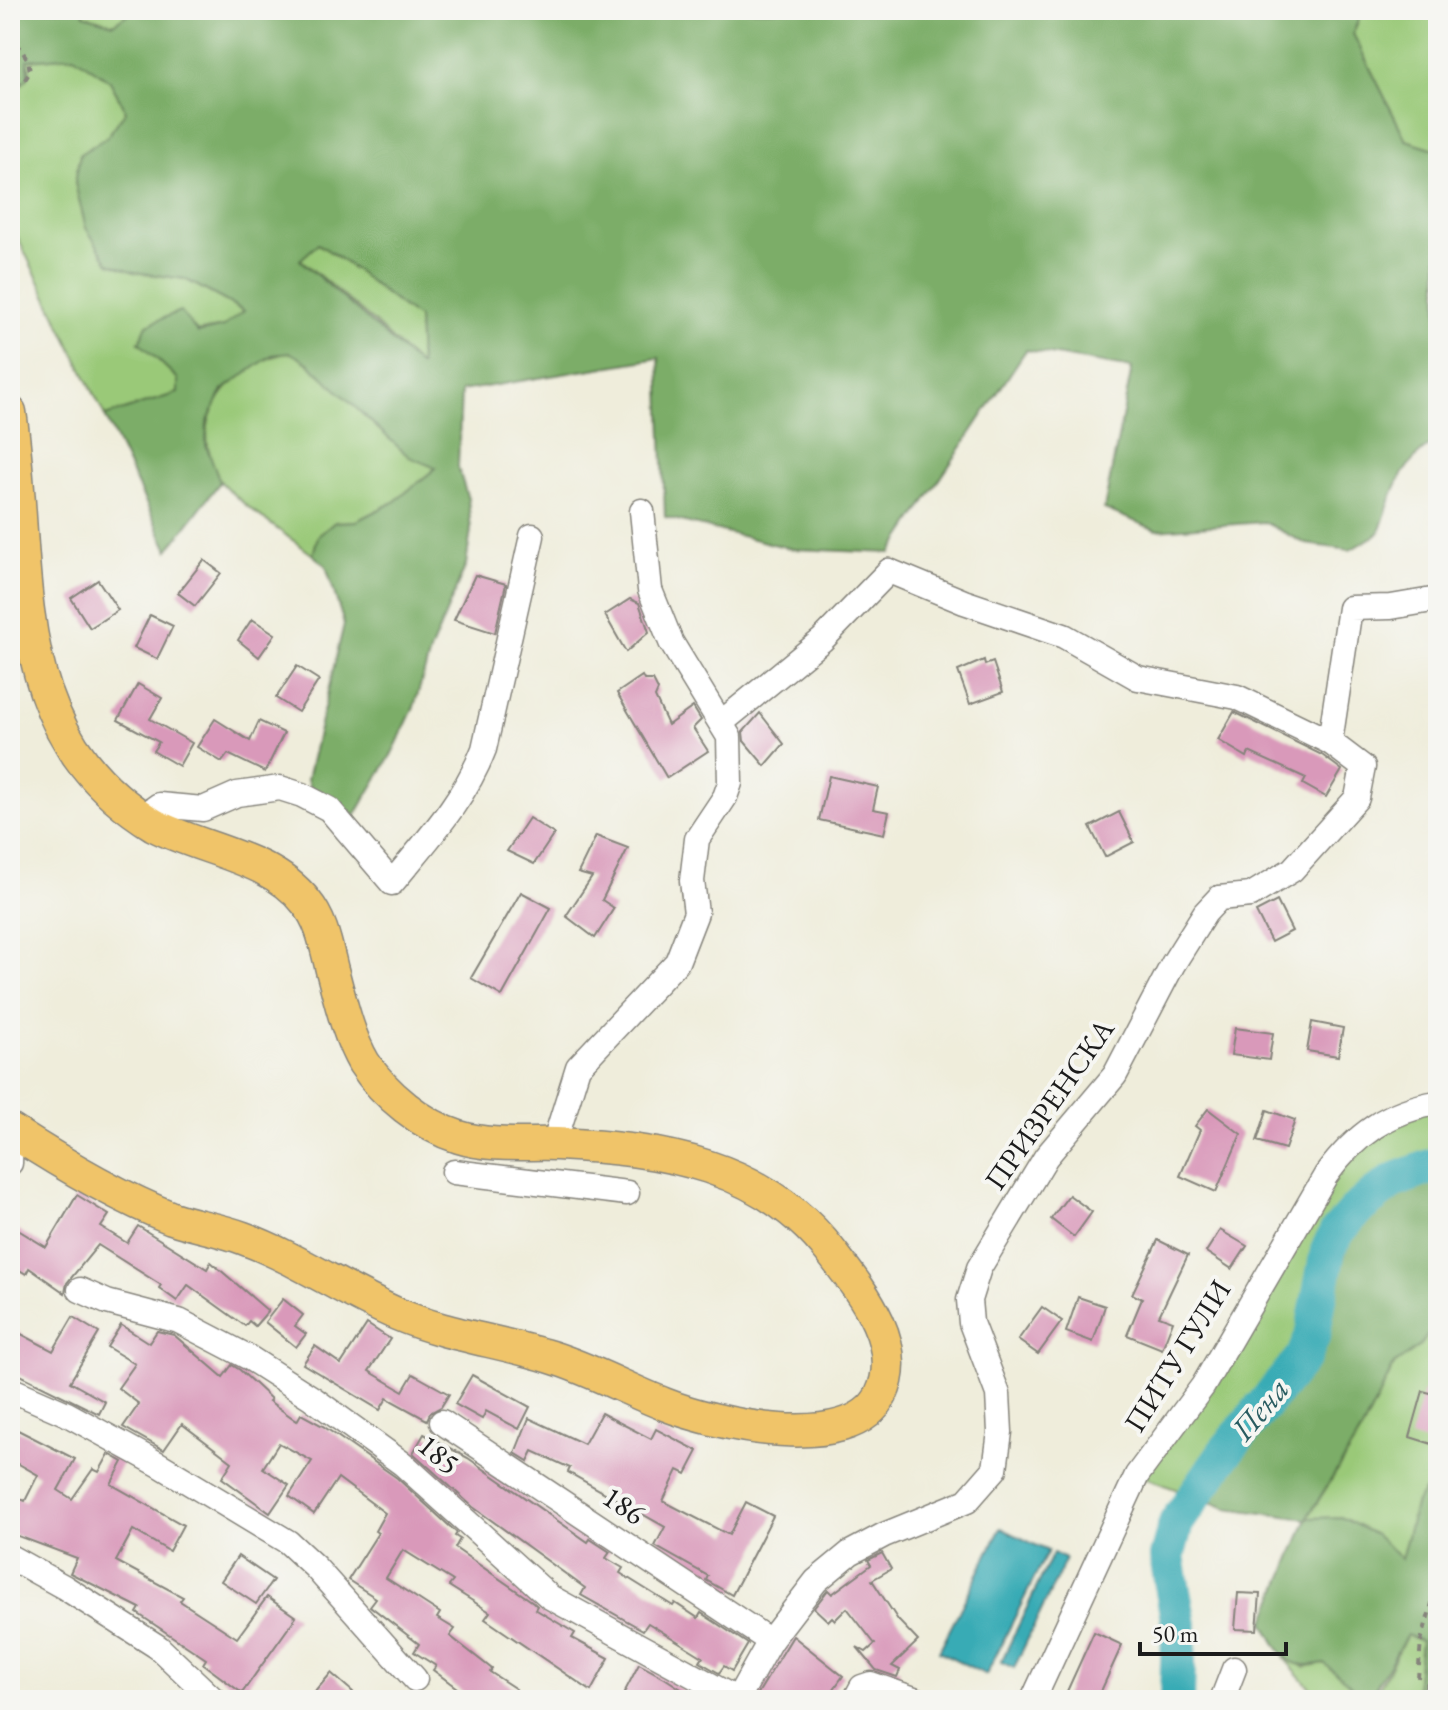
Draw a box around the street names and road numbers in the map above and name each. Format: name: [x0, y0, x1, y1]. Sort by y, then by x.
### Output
street label: ПРИЗРЕНСКА: [976, 1011, 1123, 1197]
street label: ПИТУ ГУЛИ: [1115, 1273, 1239, 1439]
street label: 185: [410, 1425, 468, 1483]
street label: 186: [595, 1477, 653, 1533]

